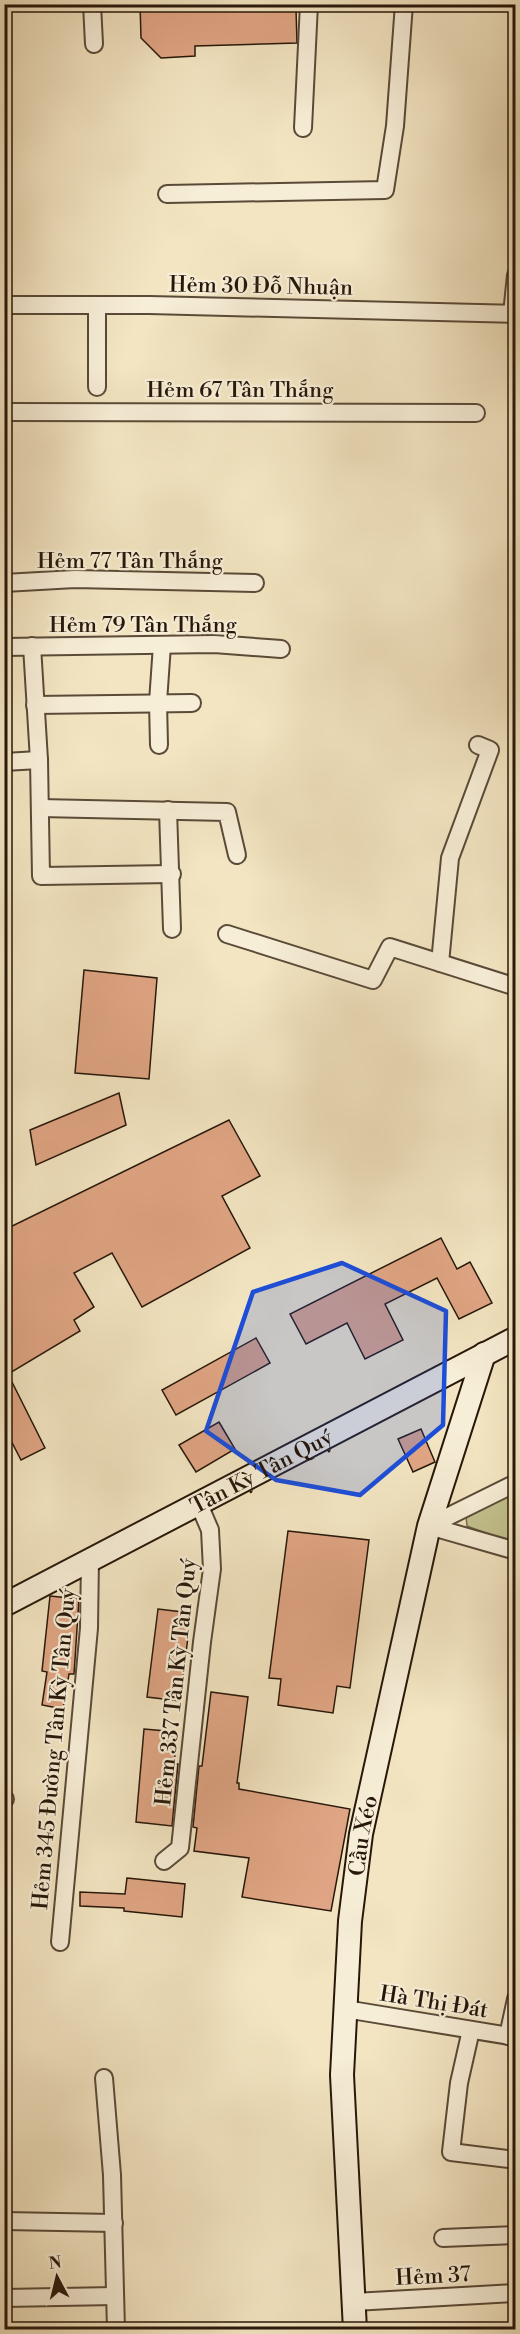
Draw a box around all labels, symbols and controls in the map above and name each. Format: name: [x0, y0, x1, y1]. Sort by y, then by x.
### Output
street label: Hẻm 30 Đỗ Nhuận: [169, 271, 353, 302]
street label: Hẻm 67 Tân Thắng: [146, 377, 334, 404]
street label: Hẻm 77 Tân Thắng: [37, 548, 224, 575]
street label: Hẻm 79 Tân Thắng: [49, 612, 238, 639]
street label: Tân Kỳ Tân Quý: [186, 1424, 338, 1520]
street label: Hẻm 337 Tân Kỳ Tân Quý: [150, 1557, 203, 1807]
street label: Hẻm 345 Đường Tân Kỳ Tân Quý: [27, 1587, 82, 1911]
street label: Cầu Xéo: [344, 1793, 384, 1878]
street label: Hà Thị Đát: [378, 1981, 490, 2024]
north arrow: [27, 2247, 87, 2307]
text: N: [48, 2252, 63, 2274]
street label: Hẻm 37: [395, 2261, 471, 2292]

